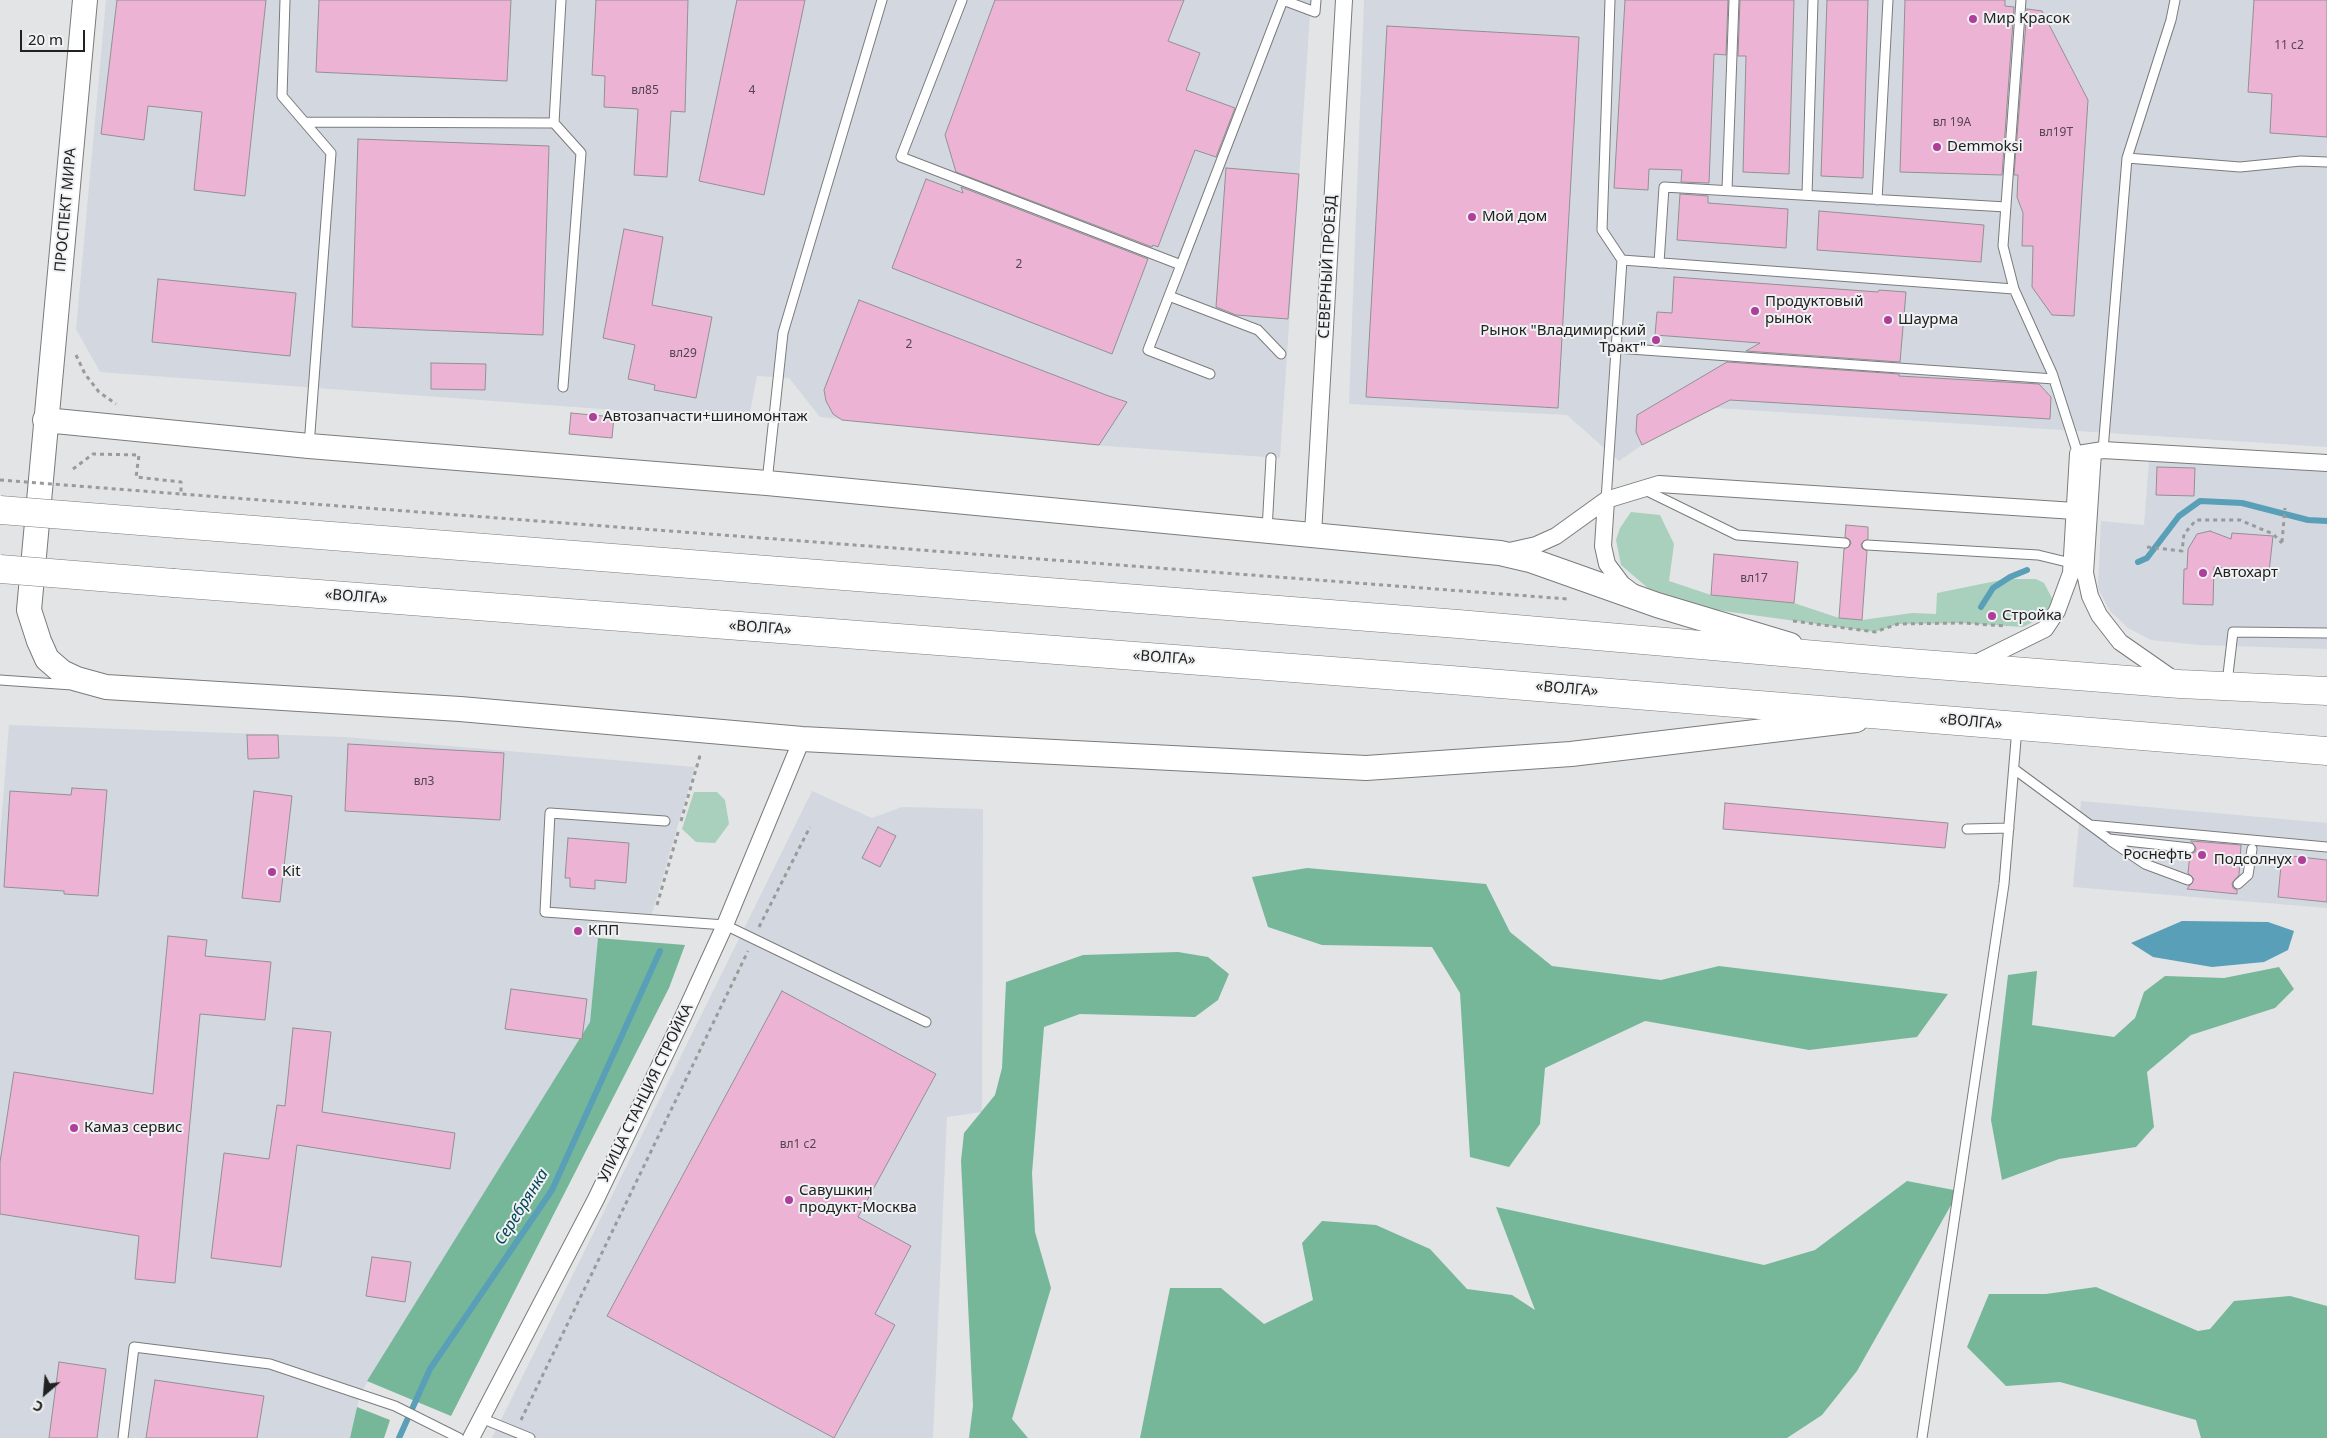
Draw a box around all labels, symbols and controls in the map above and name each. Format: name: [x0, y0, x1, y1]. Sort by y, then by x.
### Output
place label: Мир Красок: [1983, 10, 2070, 28]
marker: Мир Красок: [1967, 13, 1979, 25]
scale bar: [22, 20, 88, 52]
text: 20 m: [28, 29, 63, 49]
house number: 11 с2: [2274, 39, 2304, 53]
house number: вл85: [631, 84, 659, 98]
house number: 4: [749, 84, 755, 98]
house number: вл 19А: [1933, 116, 1971, 130]
house number: вл19Т: [2039, 126, 2073, 140]
place label: Demmoksi: [1947, 138, 2023, 156]
marker: Demmoksi: [1931, 141, 1943, 153]
street label: ПРОСПЕКТ МИРА: [52, 147, 80, 273]
street label: СЕВЕРНЫЙ ПРОЕЗД: [1315, 195, 1341, 339]
place label: Мой дом: [1482, 208, 1547, 226]
marker: Мой дом: [1466, 211, 1478, 223]
house number: 2: [1016, 258, 1022, 272]
place label: Продуктовый рынок: [1765, 293, 1863, 328]
marker: Продуктовый рынок: [1749, 305, 1761, 317]
place label: Шаурма: [1898, 311, 1958, 329]
marker: Шаурма: [1882, 314, 1894, 326]
place label: Рынок "Владимирский Тракт": [1480, 322, 1646, 357]
marker: Рынок "Владимирский Тракт": [1650, 334, 1662, 346]
house number: 2: [906, 338, 912, 352]
house number: вл29: [669, 347, 697, 361]
place label: Автозапчасти+шиномонтаж: [603, 408, 808, 426]
marker: Автозапчасти+шиномонтаж: [587, 411, 599, 423]
place label: Автохарт: [2213, 564, 2278, 582]
marker: Автохарт: [2197, 567, 2209, 579]
house number: вл17: [1740, 572, 1768, 586]
street label: «ВОЛГА»: [324, 586, 388, 608]
place label: Стройка: [2002, 607, 2062, 625]
marker: Стройка: [1986, 610, 1998, 622]
street label: «ВОЛГА»: [728, 617, 792, 639]
street label: «ВОЛГА»: [1132, 647, 1196, 669]
street label: «ВОЛГА»: [1535, 677, 1599, 701]
street label: «ВОЛГА»: [1939, 710, 2003, 734]
house number: вл3: [414, 775, 434, 789]
place label: Роснефть: [2123, 846, 2192, 864]
marker: Роснефть: [2196, 849, 2208, 861]
place label: Подсолнух: [2214, 851, 2292, 869]
marker: Подсолнух: [2296, 854, 2308, 866]
place label: Kit: [282, 863, 301, 881]
marker: Kit: [266, 866, 278, 878]
place label: КПП: [588, 922, 619, 940]
marker: КПП: [572, 925, 584, 937]
street label: УЛИЦА СТАНЦИЯ СТРОЙКА: [595, 1001, 697, 1185]
place label: Камаз сервис: [84, 1119, 182, 1137]
marker: Камаз сервис: [68, 1122, 80, 1134]
house number: вл1 с2: [780, 1138, 816, 1152]
water label: Серебрянка: [491, 1165, 553, 1249]
place label: Савушкин продукт-Москва: [799, 1182, 917, 1217]
marker: Савушкин продукт-Москва: [783, 1194, 795, 1206]
north arrow: [20, 1368, 70, 1418]
text: С: [30, 1396, 46, 1417]

